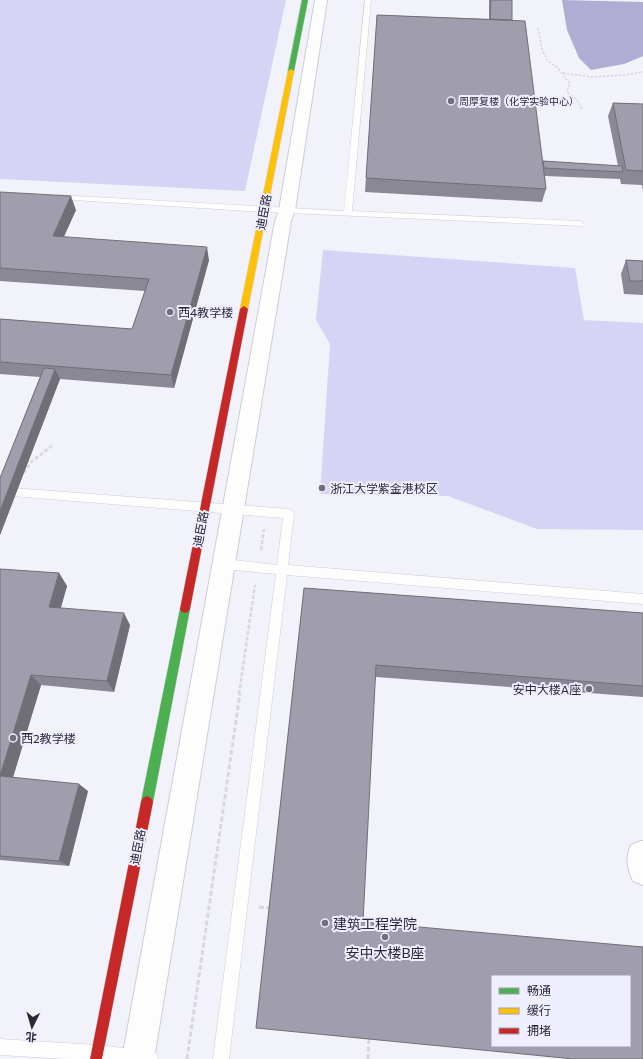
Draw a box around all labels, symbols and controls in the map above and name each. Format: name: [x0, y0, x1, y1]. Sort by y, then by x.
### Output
place label: 周厚复楼（化学实验中心）: [459, 95, 579, 107]
marker: 周厚复楼（化学实验中心）: [446, 96, 456, 106]
street label: 迪臣路: [253, 193, 273, 231]
place label: 西4教学楼: [178, 305, 233, 319]
marker: 西4教学楼: [165, 307, 175, 317]
place label: 浙江大学紫金港校区: [330, 481, 438, 495]
marker: 浙江大学紫金港校区: [317, 483, 327, 493]
street label: 迪臣路: [190, 510, 210, 548]
place label: 安中大楼A座: [513, 682, 581, 696]
marker: 安中大楼A座: [584, 684, 594, 694]
place label: 西2教学楼: [21, 731, 76, 745]
marker: 西2教学楼: [8, 733, 18, 743]
street label: 迪臣路: [127, 828, 147, 866]
place label: 建筑工程学院: [333, 915, 417, 932]
marker: 建筑工程学院: [320, 918, 330, 928]
marker: 安中大楼B座: [380, 932, 390, 942]
place label: 安中大楼B座: [345, 944, 425, 961]
legend: [491, 975, 631, 1047]
text: 畅通: [527, 983, 551, 997]
text: 缓行: [527, 1003, 551, 1017]
north arrow: [12, 1007, 52, 1047]
text: 拥堵: [527, 1023, 551, 1037]
text: 北: [25, 1031, 37, 1044]

